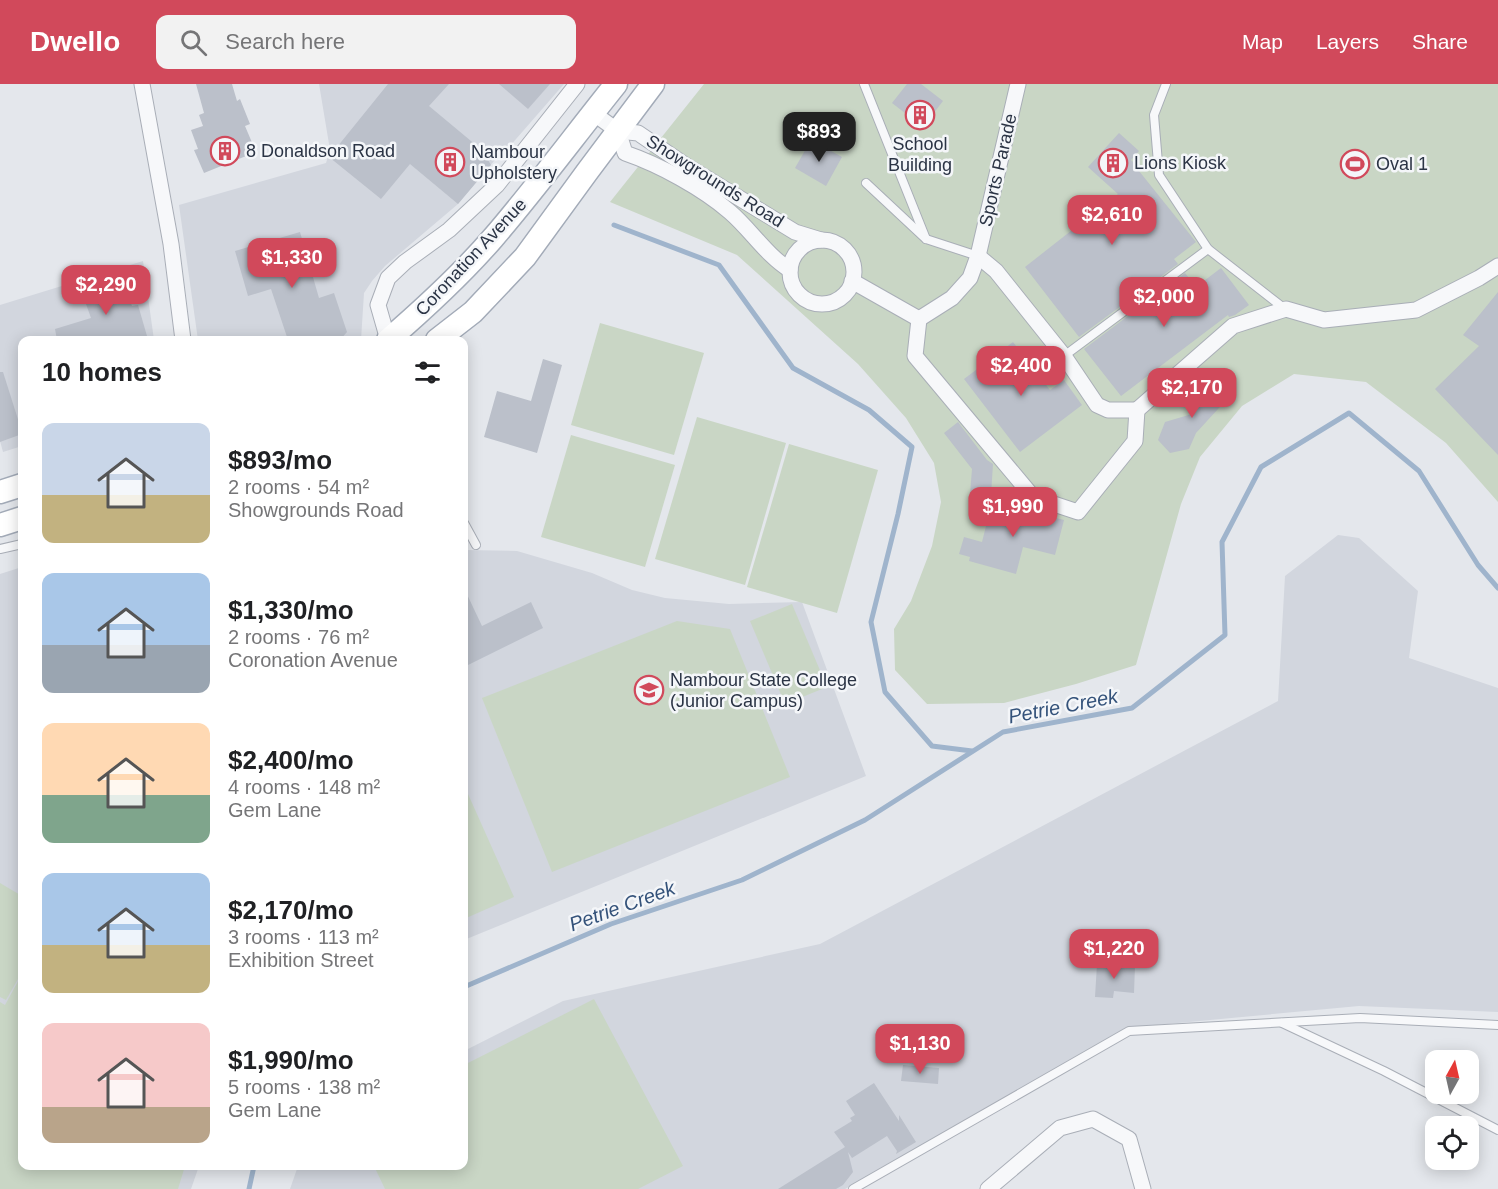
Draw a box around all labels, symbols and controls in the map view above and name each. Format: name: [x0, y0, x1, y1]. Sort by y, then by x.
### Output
search box: [156, 15, 576, 69]
text: Dwello: [30, 26, 120, 57]
icon: search: [177, 26, 210, 59]
text: Search here: [225, 29, 345, 54]
text: Map: [1242, 30, 1283, 53]
text: Layers: [1316, 30, 1379, 53]
text: Share: [1412, 30, 1468, 53]
building icon: School Building: [904, 99, 936, 131]
pin: $893: [783, 112, 855, 163]
street label: Sports Parade: [975, 112, 1021, 228]
text: $893: [797, 120, 841, 142]
street label: Showgrounds Road: [643, 131, 787, 231]
place label: School Building: [888, 134, 952, 175]
building icon: 8 Donaldson Road: [209, 135, 241, 167]
place label: 8 Donaldson Road: [246, 141, 395, 161]
place label: Nambour Upholstery: [471, 142, 557, 183]
building icon: Nambour Upholstery: [434, 146, 466, 178]
building icon: Lions Kiosk: [1097, 147, 1129, 179]
sports icon: Oval 1: [1339, 148, 1371, 180]
place label: Lions Kiosk: [1134, 153, 1227, 173]
place label: Oval 1: [1376, 154, 1428, 174]
street label: Coronation Avenue: [412, 194, 530, 320]
pin: $2,610: [1063, 195, 1161, 246]
text: $2,610: [1081, 203, 1143, 225]
pin: $1,330: [243, 238, 341, 289]
text: $1,330: [261, 246, 323, 268]
pin: $2,290: [57, 265, 155, 316]
text: $2,290: [75, 273, 137, 295]
pin: $2,000: [1115, 277, 1213, 328]
text: $2,000: [1133, 285, 1195, 307]
pin: $2,400: [972, 346, 1070, 397]
text: $2,400: [990, 354, 1052, 376]
icon: filters: [411, 356, 444, 389]
text: 10 homes: [42, 357, 162, 387]
pin: $2,170: [1143, 368, 1241, 419]
text: $2,170: [1161, 376, 1223, 398]
text: $893/mo: [228, 445, 332, 475]
icon: home: [90, 447, 162, 519]
text: 2 rooms · 54 m²: [228, 476, 369, 498]
pin: $1,990: [964, 487, 1062, 538]
text: $1,990: [982, 495, 1044, 517]
text: Showgrounds Road: [228, 499, 404, 521]
text: $1,330/mo: [228, 595, 354, 625]
icon: home: [90, 597, 162, 669]
text: 2 rooms · 76 m²: [228, 626, 369, 648]
text: Coronation Avenue: [228, 649, 398, 671]
place label: Nambour State College (Junior Campus): [670, 670, 857, 711]
school or university icon: Nambour State College (Junior Campus): [633, 674, 665, 706]
water label: Petrie Creek: [1006, 684, 1121, 727]
text: $2,400/mo: [228, 745, 354, 775]
icon: home: [90, 747, 162, 819]
text: 4 rooms · 148 m²: [228, 776, 380, 798]
text: Gem Lane: [228, 799, 321, 821]
water label: Petrie Creek: [566, 876, 679, 935]
text: $2,170/mo: [228, 895, 354, 925]
icon: home: [90, 897, 162, 969]
text: 3 rooms · 113 m²: [228, 926, 379, 948]
pin: $1,220: [1065, 929, 1163, 980]
text: $1,220: [1083, 937, 1145, 959]
text: Exhibition Street: [228, 949, 374, 971]
pin: $1,130: [871, 1024, 969, 1075]
text: $1,130: [889, 1032, 951, 1054]
text: $1,990/mo: [228, 1045, 354, 1075]
icon: home: [90, 1047, 162, 1119]
north arrow: [1425, 1050, 1479, 1104]
map controls: [1425, 1050, 1479, 1170]
text: 5 rooms · 138 m²: [228, 1076, 380, 1098]
text: Gem Lane: [228, 1099, 321, 1121]
button: locate: [1425, 1116, 1479, 1170]

